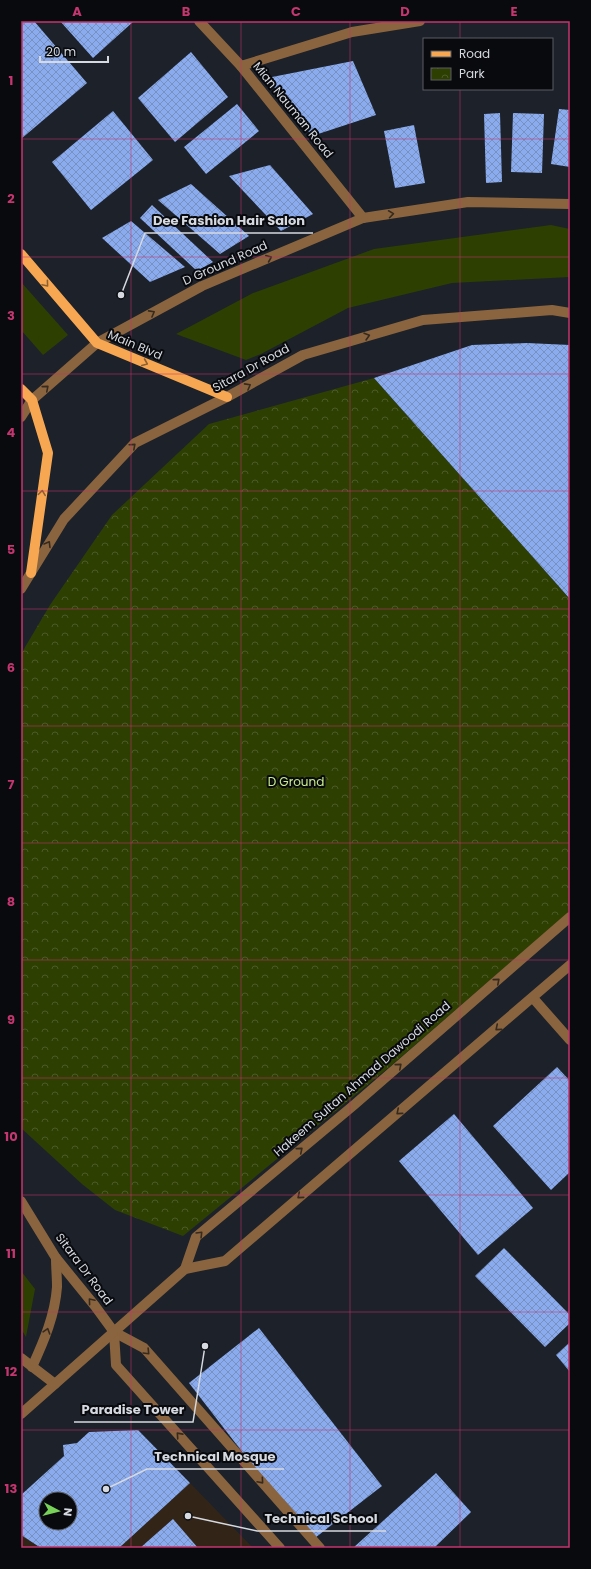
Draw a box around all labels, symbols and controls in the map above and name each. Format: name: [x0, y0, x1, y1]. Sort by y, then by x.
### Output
text: A: [72, 2, 82, 21]
text: B: [182, 2, 191, 21]
text: C: [291, 2, 301, 21]
text: D: [400, 2, 410, 21]
text: E: [510, 2, 518, 21]
scale bar: [40, 38, 108, 64]
legend: [423, 38, 553, 90]
text: 20 m: [46, 43, 76, 60]
text: Road: [459, 45, 490, 62]
street label: Mian Nauman Road: [249, 58, 337, 161]
text: Park: [459, 65, 486, 82]
text: 1: [9, 71, 13, 90]
text: 2: [7, 189, 15, 208]
callout: Dee Fashion Hair Salon: [145, 208, 313, 233]
one-way arrow: [388, 210, 394, 219]
text: Dee Fashion Hair Salon: [153, 211, 305, 230]
street label: D Ground Road: [180, 236, 270, 289]
one-way arrow: [266, 254, 273, 262]
one-way arrow: [42, 279, 49, 286]
text: 3: [7, 306, 15, 325]
one-way arrow: [148, 311, 155, 318]
street label: Main Blvd: [105, 325, 165, 364]
one-way arrow: [363, 332, 370, 341]
street label: Sitara Dr Road: [209, 339, 292, 396]
one-way arrow: [140, 358, 148, 366]
one-way arrow: [244, 383, 251, 390]
one-way arrow: [42, 385, 49, 392]
text: 4: [7, 423, 16, 442]
one-way arrow: [128, 443, 136, 451]
one-way arrow: [37, 490, 46, 496]
text: 5: [7, 540, 15, 559]
one-way arrow: [44, 541, 51, 548]
text: 6: [7, 658, 15, 677]
park label: D Ground: [268, 773, 324, 790]
text: 7: [8, 775, 15, 794]
text: 8: [7, 892, 15, 911]
one-way arrow: [492, 978, 500, 985]
street label: Hakeem Sultan Ahmad Dawoodi Road: [270, 997, 454, 1160]
text: 9: [7, 1010, 15, 1029]
one-way arrow: [496, 1023, 503, 1030]
one-way arrow: [394, 1063, 402, 1071]
one-way arrow: [397, 1107, 404, 1114]
text: 10: [4, 1127, 18, 1146]
one-way arrow: [295, 1148, 302, 1155]
one-way arrow: [298, 1192, 305, 1199]
street label: Sitara Dr Road: [52, 1229, 117, 1308]
one-way arrow: [196, 1231, 203, 1239]
text: 11: [6, 1244, 16, 1263]
one-way arrow: [89, 1298, 96, 1305]
one-way arrow: [42, 1328, 51, 1335]
one-way arrow: [142, 1347, 150, 1355]
text: 12: [5, 1362, 18, 1381]
callout: Paradise Tower: [74, 1397, 193, 1422]
text: Paradise Tower: [82, 1400, 185, 1419]
one-way arrow: [176, 1432, 184, 1440]
callout: Technical Mosque: [147, 1444, 284, 1469]
text: Technical Mosque: [154, 1447, 276, 1466]
one-way arrow: [257, 1476, 264, 1484]
text: 13: [5, 1479, 18, 1498]
north arrow: [38, 1491, 78, 1531]
callout: Technical School: [257, 1506, 386, 1531]
text: N: [59, 1507, 76, 1517]
text: Technical School: [264, 1509, 378, 1528]

